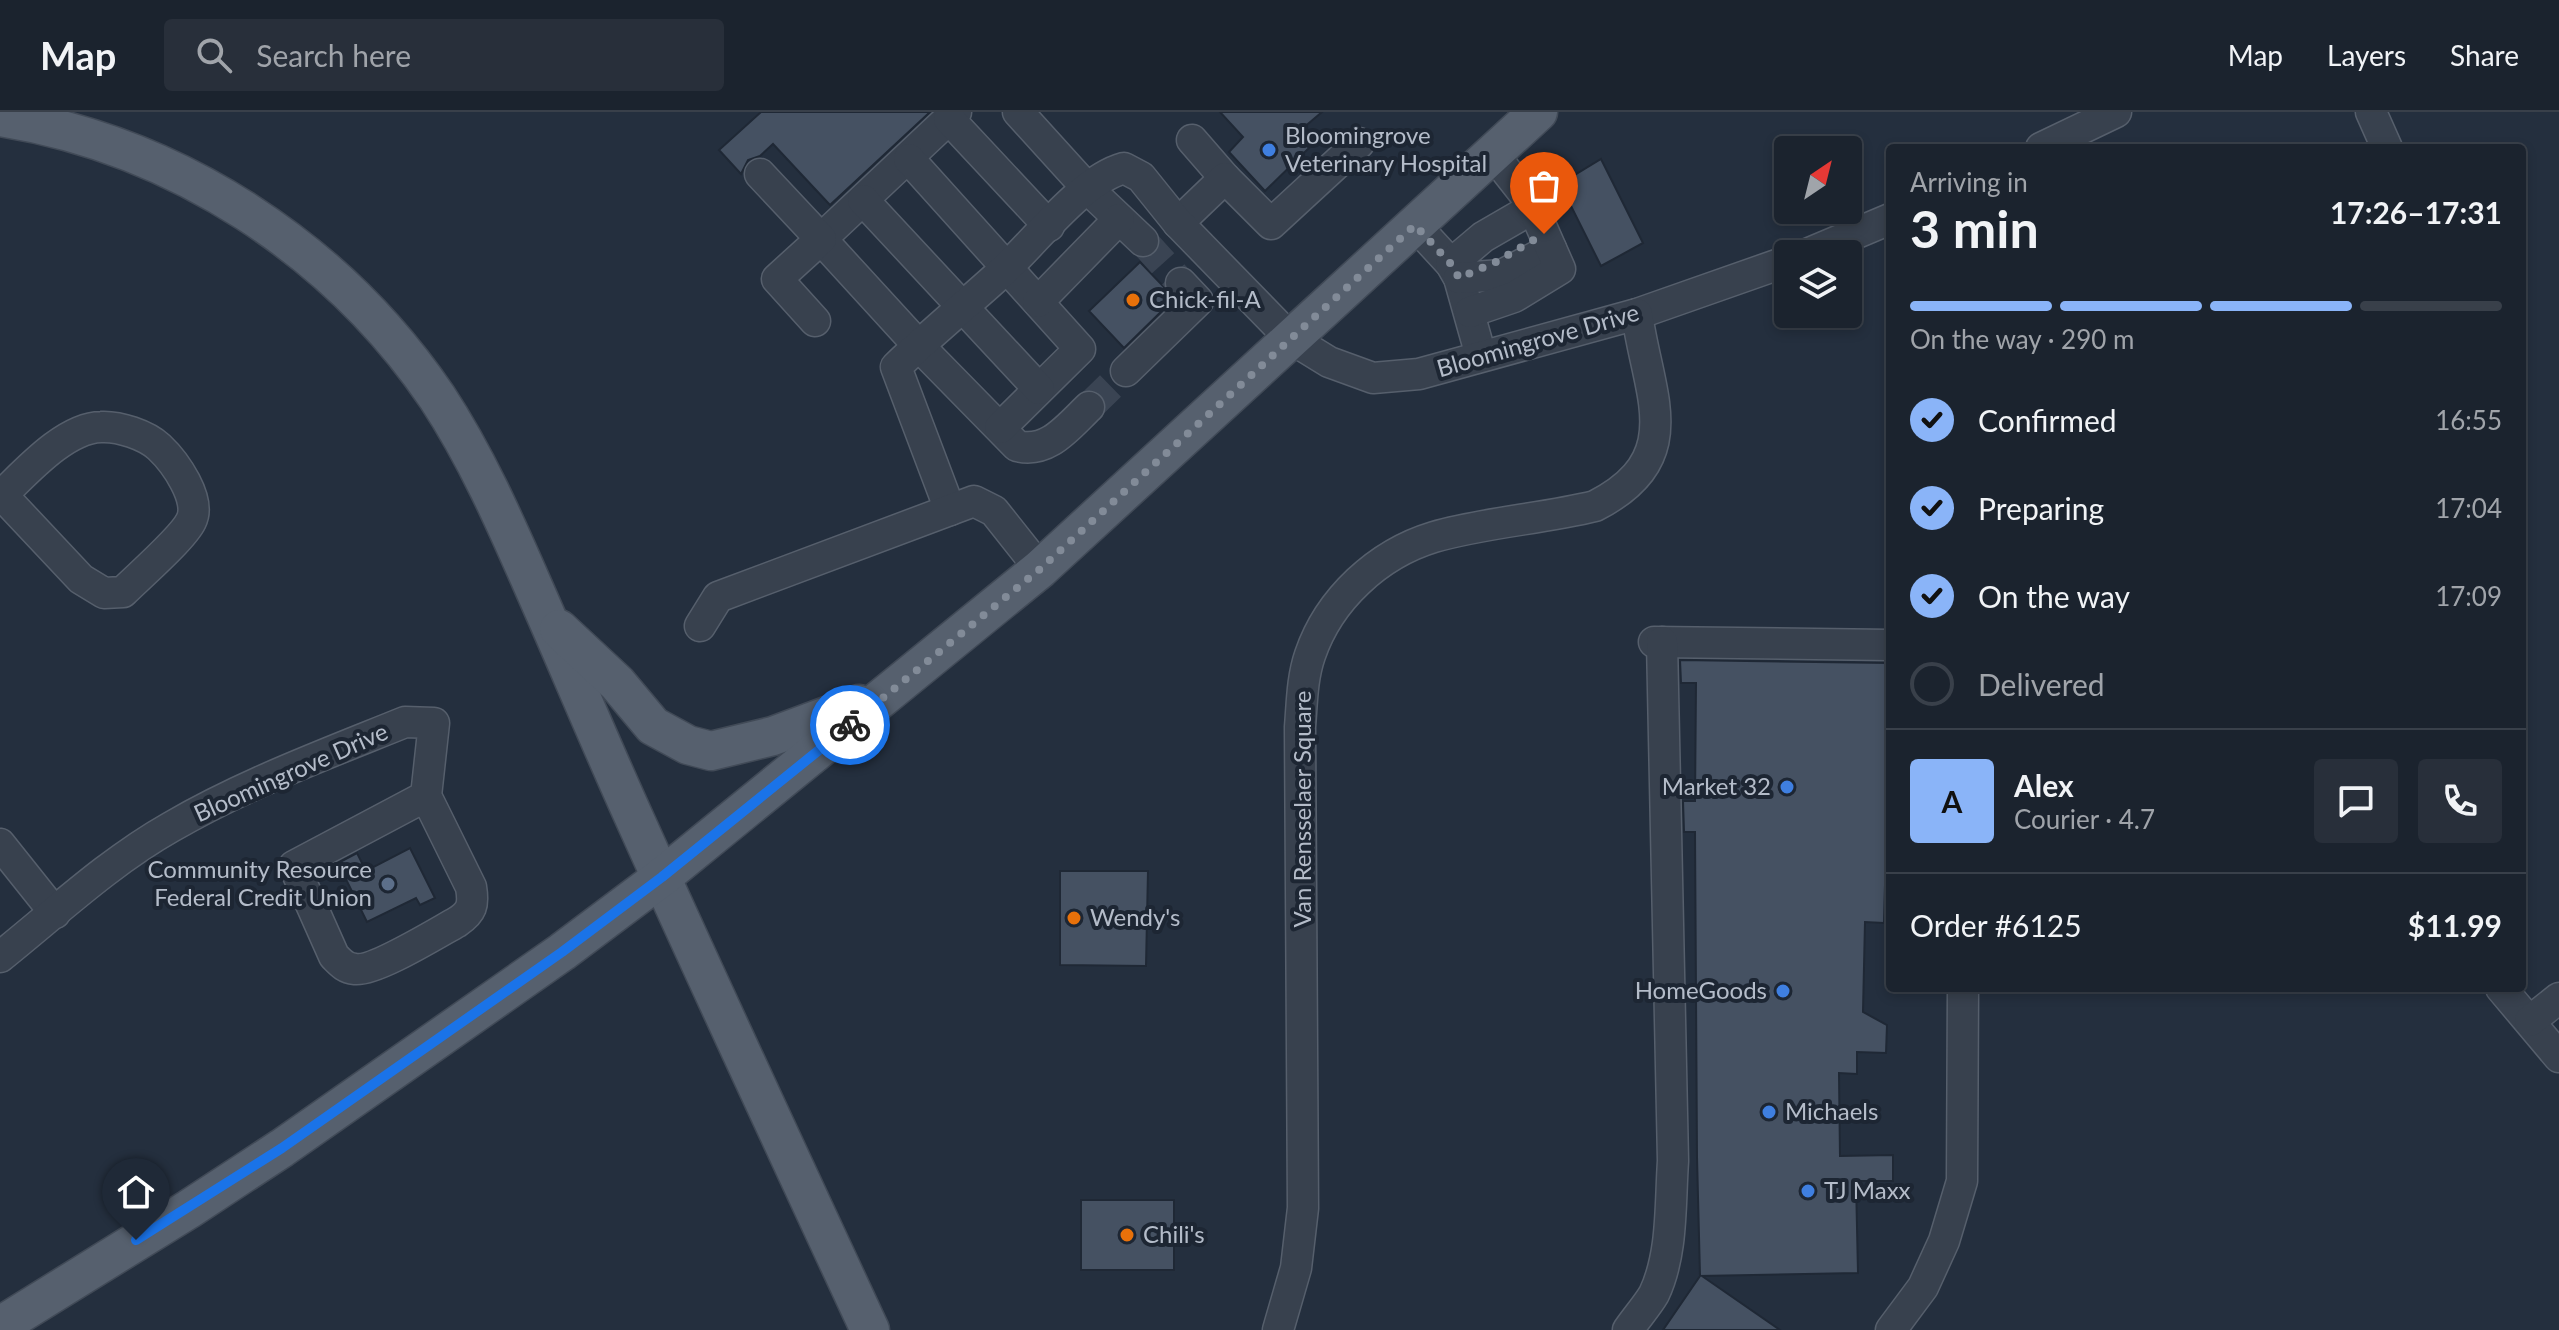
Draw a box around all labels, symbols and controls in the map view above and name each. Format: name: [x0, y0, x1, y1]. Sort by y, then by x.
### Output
search box: [164, 19, 724, 91]
text: Map: [40, 32, 116, 78]
icon: search: [192, 33, 236, 77]
text: Search here: [256, 37, 411, 73]
text: Map: [2228, 38, 2283, 72]
text: Layers: [2327, 38, 2406, 72]
text: Share: [2450, 38, 2519, 72]
place label: Bloomingrove Veterinary Hospital: [1285, 120, 1487, 177]
north arrow: [1774, 136, 1862, 224]
map controls: [1774, 136, 1862, 328]
marker: Bloomingrove Veterinary Hospital: [1260, 141, 1278, 159]
pin: [1510, 152, 1578, 234]
icon: bag: [1522, 164, 1566, 208]
text: Arriving in: [1910, 166, 2028, 198]
text: 17:26–17:31: [2330, 194, 2502, 230]
text: 3 min: [1910, 197, 2039, 259]
button: layers: [1774, 240, 1862, 328]
place label: Chick-fil-A: [1149, 284, 1262, 313]
marker: Chick-fil-A: [1124, 291, 1142, 309]
street label: Bloomingrove Drive: [1433, 297, 1642, 382]
text: On the way · 290 m: [1910, 323, 2134, 355]
icon: check: [1910, 398, 1954, 442]
text: Confirmed: [1978, 402, 2117, 438]
text: 16:55: [2435, 404, 2502, 436]
icon: check: [1910, 486, 1954, 530]
text: Preparing: [1978, 490, 2104, 526]
text: 17:04: [2435, 492, 2502, 524]
icon: check: [1910, 574, 1954, 618]
text: On the way: [1978, 578, 2130, 614]
text: 17:09: [2435, 580, 2502, 612]
text: Delivered: [1978, 666, 2105, 702]
courier: [810, 685, 890, 765]
street label: Van Rensselaer Square: [1287, 691, 1316, 927]
icon: bike: [828, 703, 872, 747]
street label: Bloomingrove Drive: [189, 716, 392, 827]
button: chat: [2314, 759, 2398, 843]
button: phone: [2418, 759, 2502, 843]
text: Alex: [2014, 767, 2074, 803]
place label: Market 32: [1662, 771, 1771, 800]
marker: Market 32: [1778, 778, 1796, 796]
text: A: [1942, 783, 1962, 819]
text: Courier · 4.7: [2014, 803, 2155, 835]
place label: Community Resource Federal Credit Union: [148, 854, 372, 911]
marker: Community Resource Federal Credit Union: [379, 875, 397, 893]
place label: Wendy's: [1090, 902, 1180, 931]
text: Order #6125: [1910, 907, 2082, 943]
text: $11.99: [2408, 907, 2502, 943]
marker: Wendy's: [1065, 909, 1083, 927]
place label: HomeGoods: [1635, 975, 1767, 1004]
marker: HomeGoods: [1774, 982, 1792, 1000]
place label: Michaels: [1785, 1096, 1878, 1125]
marker: Michaels: [1760, 1103, 1778, 1121]
pin: [102, 1158, 170, 1240]
icon: home: [114, 1170, 158, 1214]
place label: TJ Maxx: [1824, 1175, 1911, 1204]
marker: TJ Maxx: [1799, 1182, 1817, 1200]
place label: Chili's: [1143, 1219, 1205, 1248]
marker: Chili's: [1118, 1226, 1136, 1244]

